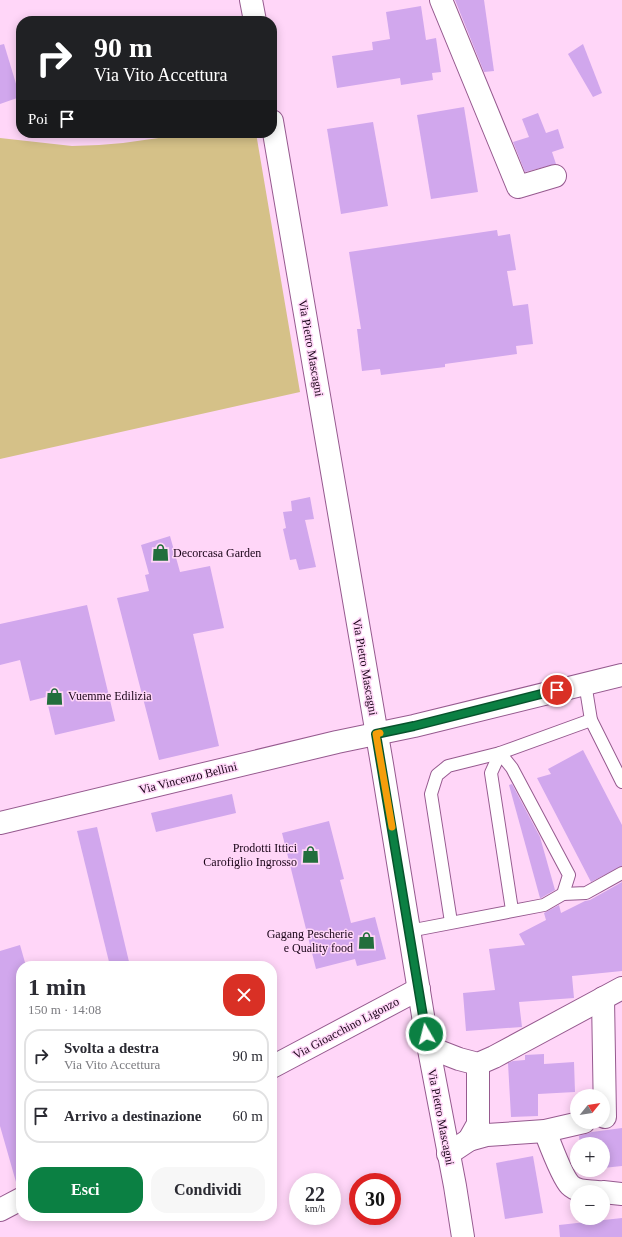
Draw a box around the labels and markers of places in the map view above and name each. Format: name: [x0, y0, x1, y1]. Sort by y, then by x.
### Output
shop icon: Decorcasa Garden: [150, 543, 170, 563]
place label: Decorcasa Garden: [173, 546, 261, 560]
pin: [540, 673, 574, 707]
shop icon: Vuemme Edilizia: [45, 686, 65, 706]
place label: Vuemme Edilizia: [68, 689, 152, 703]
place label: Prodotti Ittici Carofiglio Ingrosso: [203, 841, 298, 869]
shop icon: Prodotti Ittici Carofiglio Ingrosso: [300, 845, 320, 865]
place label: Gagang Pescherie e Quality food: [267, 927, 353, 955]
shop icon: Gagang Pescherie e Quality food: [356, 931, 376, 951]

